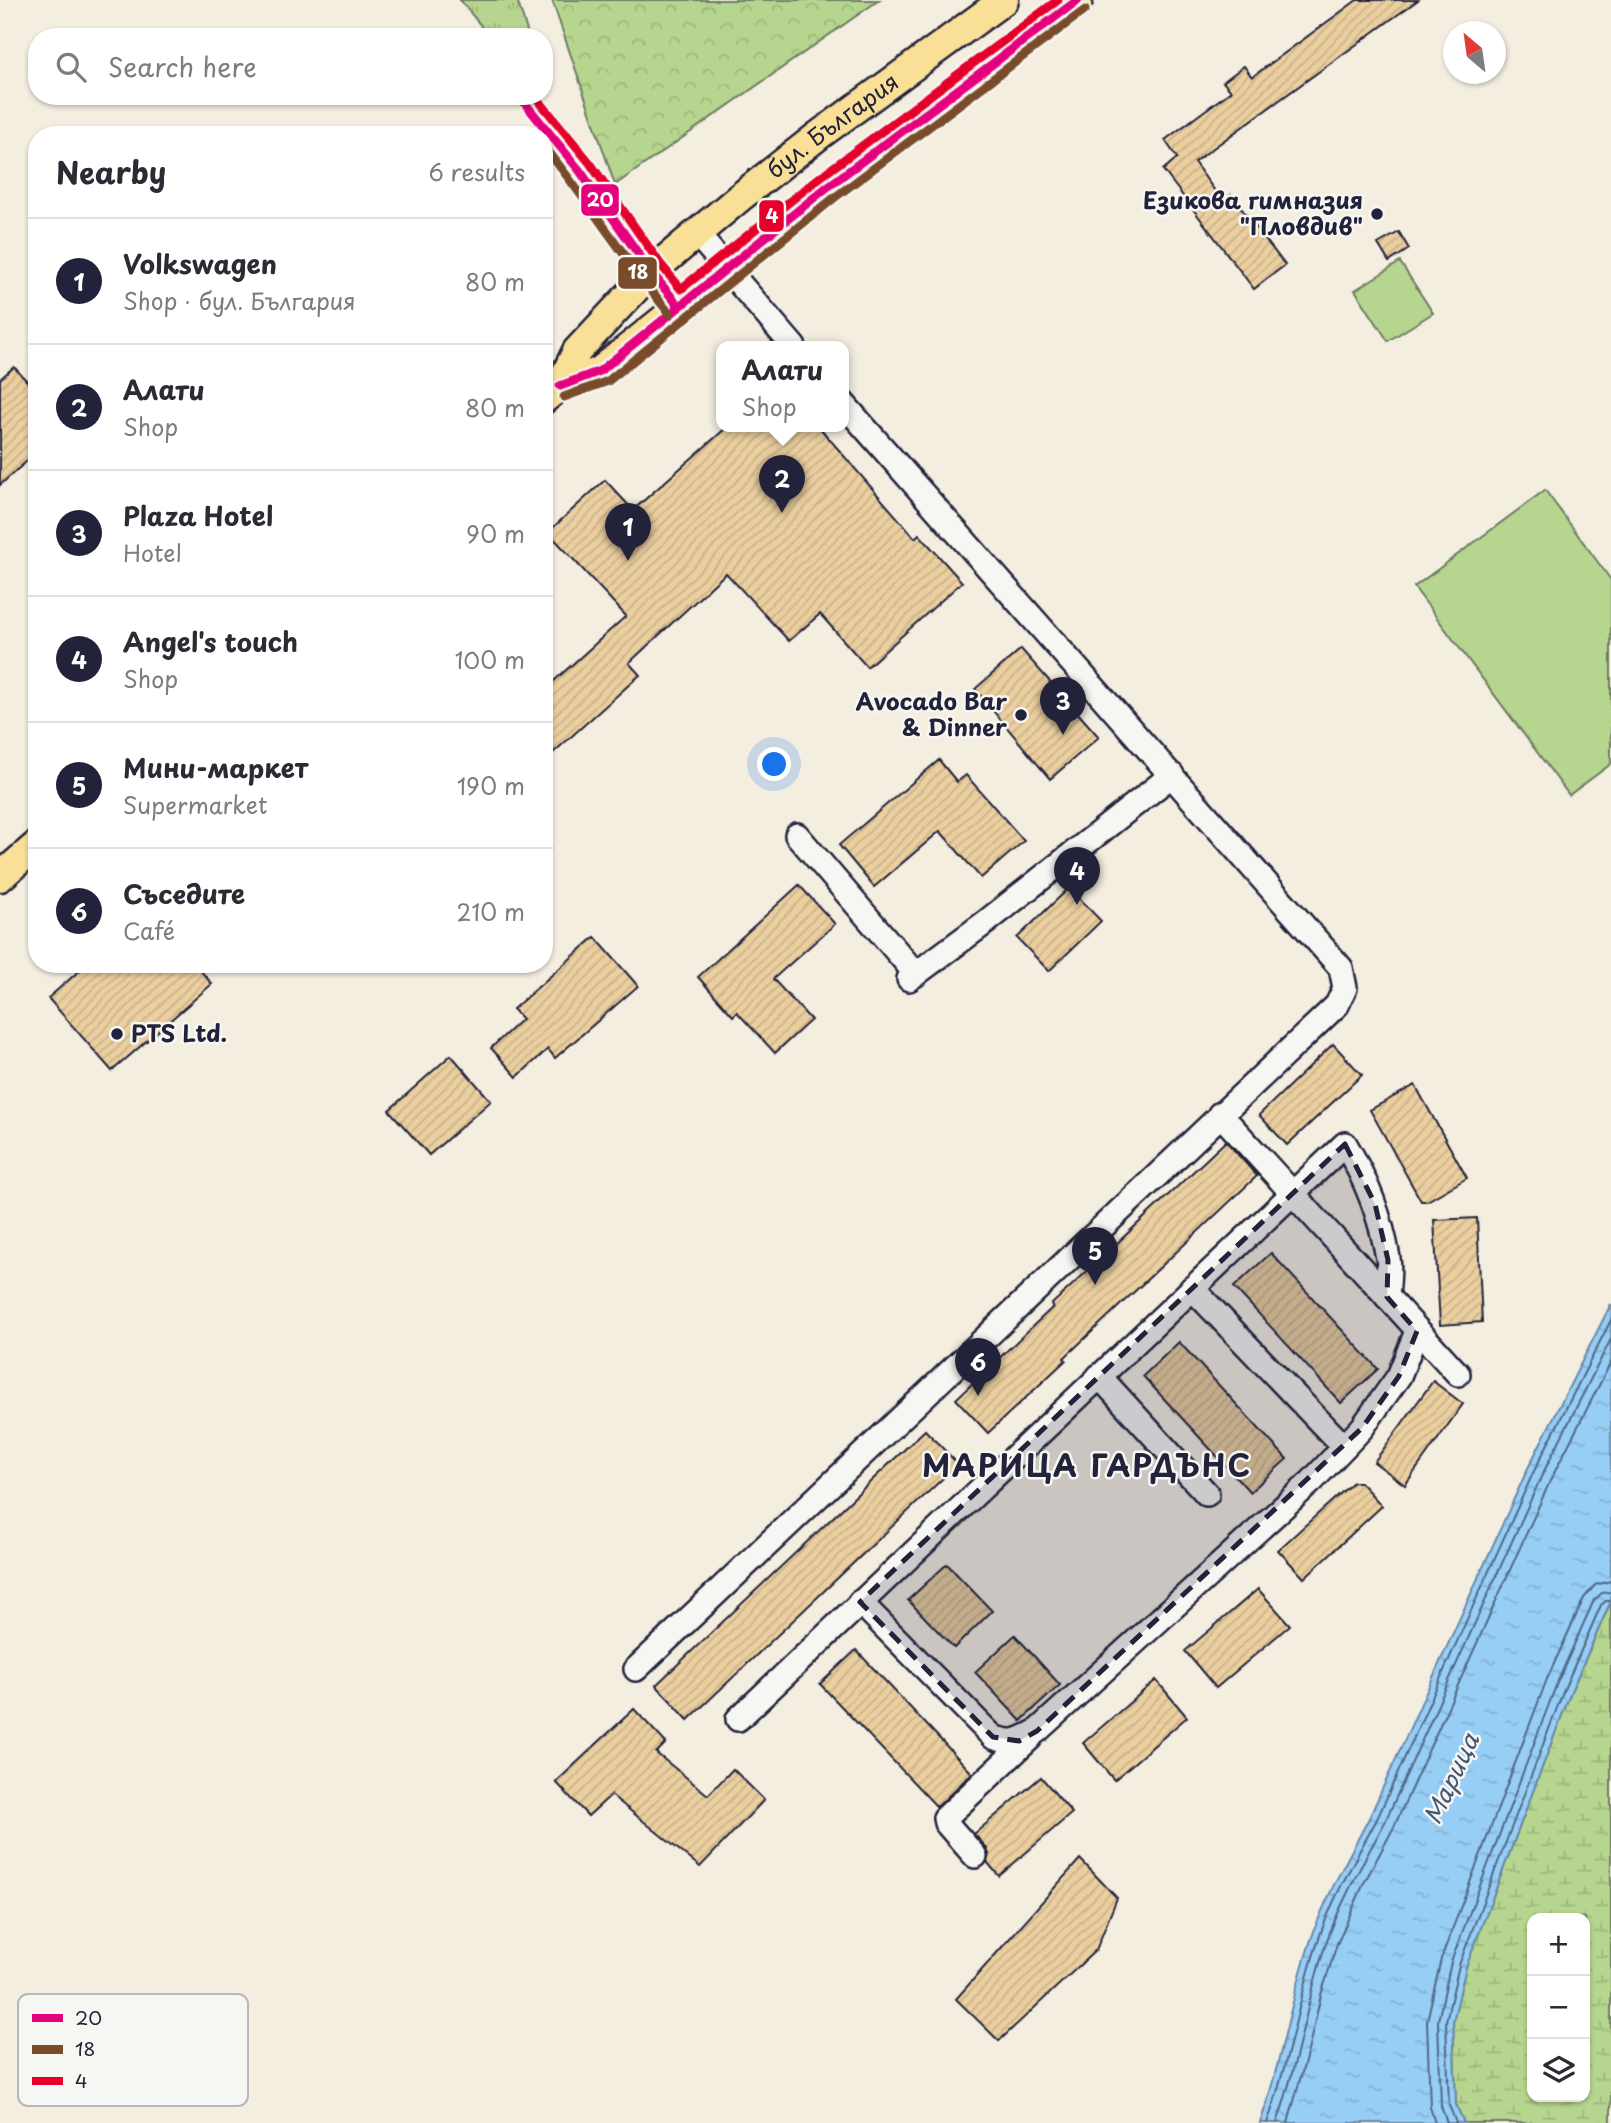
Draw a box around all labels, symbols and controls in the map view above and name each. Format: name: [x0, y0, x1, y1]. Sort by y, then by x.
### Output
north arrow: [1443, 21, 1506, 84]
search box: [28, 28, 553, 105]
text: Search here: [108, 47, 257, 86]
icon: search: [52, 48, 90, 86]
street label: бул. България: [758, 64, 905, 186]
text: Nearby: [56, 149, 166, 194]
text: 6 results: [429, 154, 525, 189]
place label: Езикова гимназия "Пловдив": [1143, 182, 1363, 243]
line badge: 20: [580, 183, 620, 217]
text: 20: [586, 185, 614, 213]
line badge: 4: [758, 199, 785, 233]
text: 4: [766, 201, 779, 229]
marker: Езикова гимназия "Пловдив": [1369, 206, 1385, 222]
text: Volkswagen: [123, 244, 277, 283]
line badge: 18: [617, 256, 658, 290]
text: 18: [628, 257, 649, 285]
text: 1: [74, 264, 85, 299]
text: 80 m: [465, 264, 525, 299]
text: Shop · бул. България: [123, 283, 356, 318]
popup: [716, 341, 849, 432]
text: Алати: [742, 350, 823, 389]
text: Алати: [123, 370, 205, 409]
text: Shop: [742, 389, 797, 424]
text: 2: [71, 390, 87, 425]
text: 80 m: [465, 390, 525, 425]
text: Shop: [123, 409, 178, 444]
pin: 2: [759, 455, 805, 513]
text: Plaza Hotel: [123, 496, 273, 535]
pin: 1: [605, 503, 651, 561]
text: 3: [71, 516, 87, 551]
text: 90 m: [466, 516, 525, 551]
text: Hotel: [123, 535, 182, 570]
text: Angel's touch: [123, 622, 298, 661]
text: 4: [71, 642, 87, 677]
text: 100 m: [455, 642, 525, 677]
text: Shop: [123, 661, 178, 696]
pin: 3: [1040, 677, 1086, 735]
place label: Avocado Bar & Dinner: [856, 683, 1007, 744]
marker: Avocado Bar & Dinner: [1013, 707, 1029, 723]
your location: [757, 747, 791, 781]
text: Мини-маркет: [123, 748, 308, 787]
text: 5: [72, 768, 86, 803]
text: 190 m: [457, 768, 525, 803]
text: Supermarket: [123, 787, 267, 822]
pin: 4: [1054, 847, 1100, 905]
text: Съседите: [123, 874, 245, 913]
text: 6: [71, 894, 87, 929]
text: 210 m: [457, 894, 525, 929]
text: Café: [123, 913, 175, 948]
place label: PTS Ltd.: [131, 1015, 227, 1050]
marker: PTS Ltd.: [109, 1026, 125, 1042]
pin: 5: [1072, 1227, 1118, 1285]
pin: 6: [955, 1338, 1001, 1396]
district label: МАРИЦА ГАРДЪНС: [922, 1442, 1252, 1487]
water label: Марица: [1413, 1726, 1487, 1829]
map controls: [1527, 1913, 1590, 2102]
button: +: [1527, 1913, 1590, 1976]
button: −: [1527, 1976, 1590, 2039]
legend: [18, 1994, 248, 2106]
text: 20: [75, 2003, 102, 2031]
text: 18: [75, 2034, 95, 2062]
button: layers: [1527, 2039, 1590, 2102]
text: 4: [75, 2066, 88, 2094]

